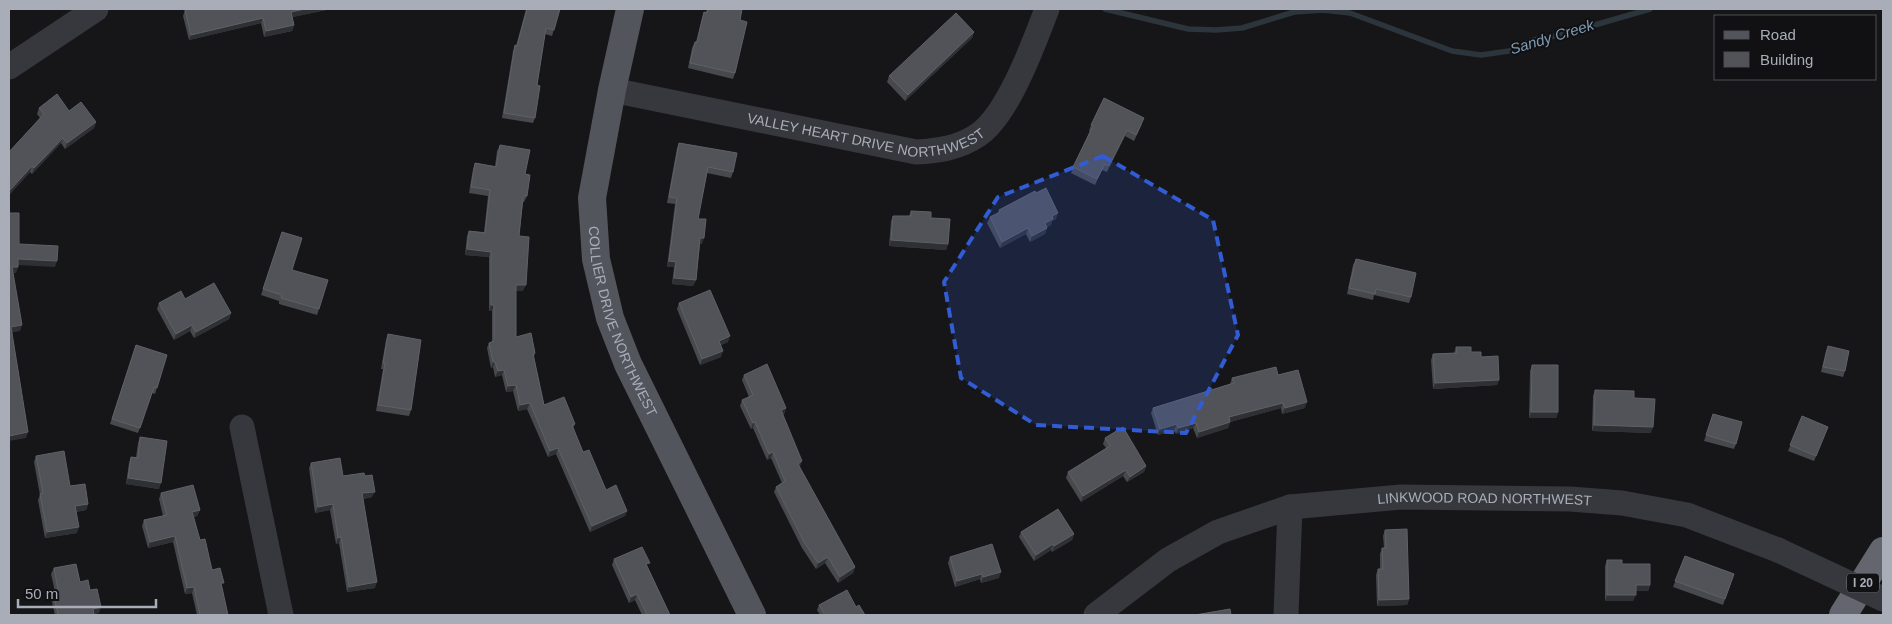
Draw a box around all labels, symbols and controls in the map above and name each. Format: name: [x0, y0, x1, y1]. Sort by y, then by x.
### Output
water label: Sandy Creek: [1508, 15, 1597, 57]
legend: [1714, 15, 1877, 80]
text: Road: [1760, 26, 1796, 43]
text: Building: [1760, 51, 1813, 68]
street label: VALLEY HEART DRIVE NORTHWEST: [746, 110, 988, 160]
street label: COLLIER DRIVE NORTHWEST: [586, 225, 661, 419]
street label: LINKWOOD ROAD NORTHWEST: [1377, 489, 1593, 509]
road number: I 20: [1847, 574, 1879, 592]
scale bar: [18, 576, 155, 608]
text: 50 m: [25, 585, 58, 602]

